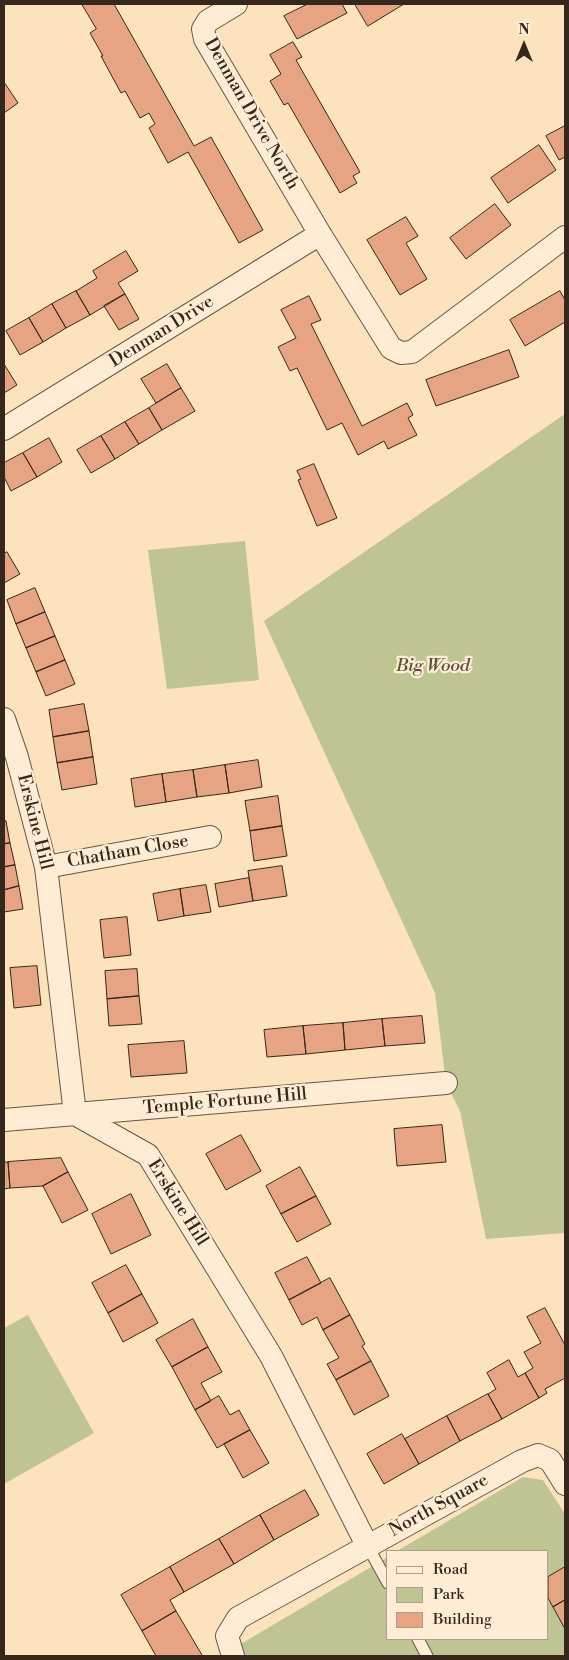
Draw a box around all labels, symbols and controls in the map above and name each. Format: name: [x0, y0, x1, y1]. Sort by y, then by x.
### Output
north arrow: [499, 20, 549, 70]
text: N: [518, 21, 530, 39]
street label: Denman Drive North: [199, 34, 303, 194]
street label: Denman Drive: [106, 291, 218, 373]
park label: Big Wood: [396, 656, 470, 678]
street label: Erskine Hill: [12, 772, 56, 872]
street label: Chatham Close: [66, 831, 190, 873]
street label: Temple Fortune Hill: [142, 1084, 308, 1120]
street label: Erskine Hill: [142, 1156, 212, 1250]
street label: North Square: [386, 1470, 492, 1542]
legend: [386, 1550, 549, 1640]
text: Road: [433, 1560, 468, 1579]
text: Park: [433, 1585, 464, 1604]
text: Building: [433, 1610, 492, 1629]

